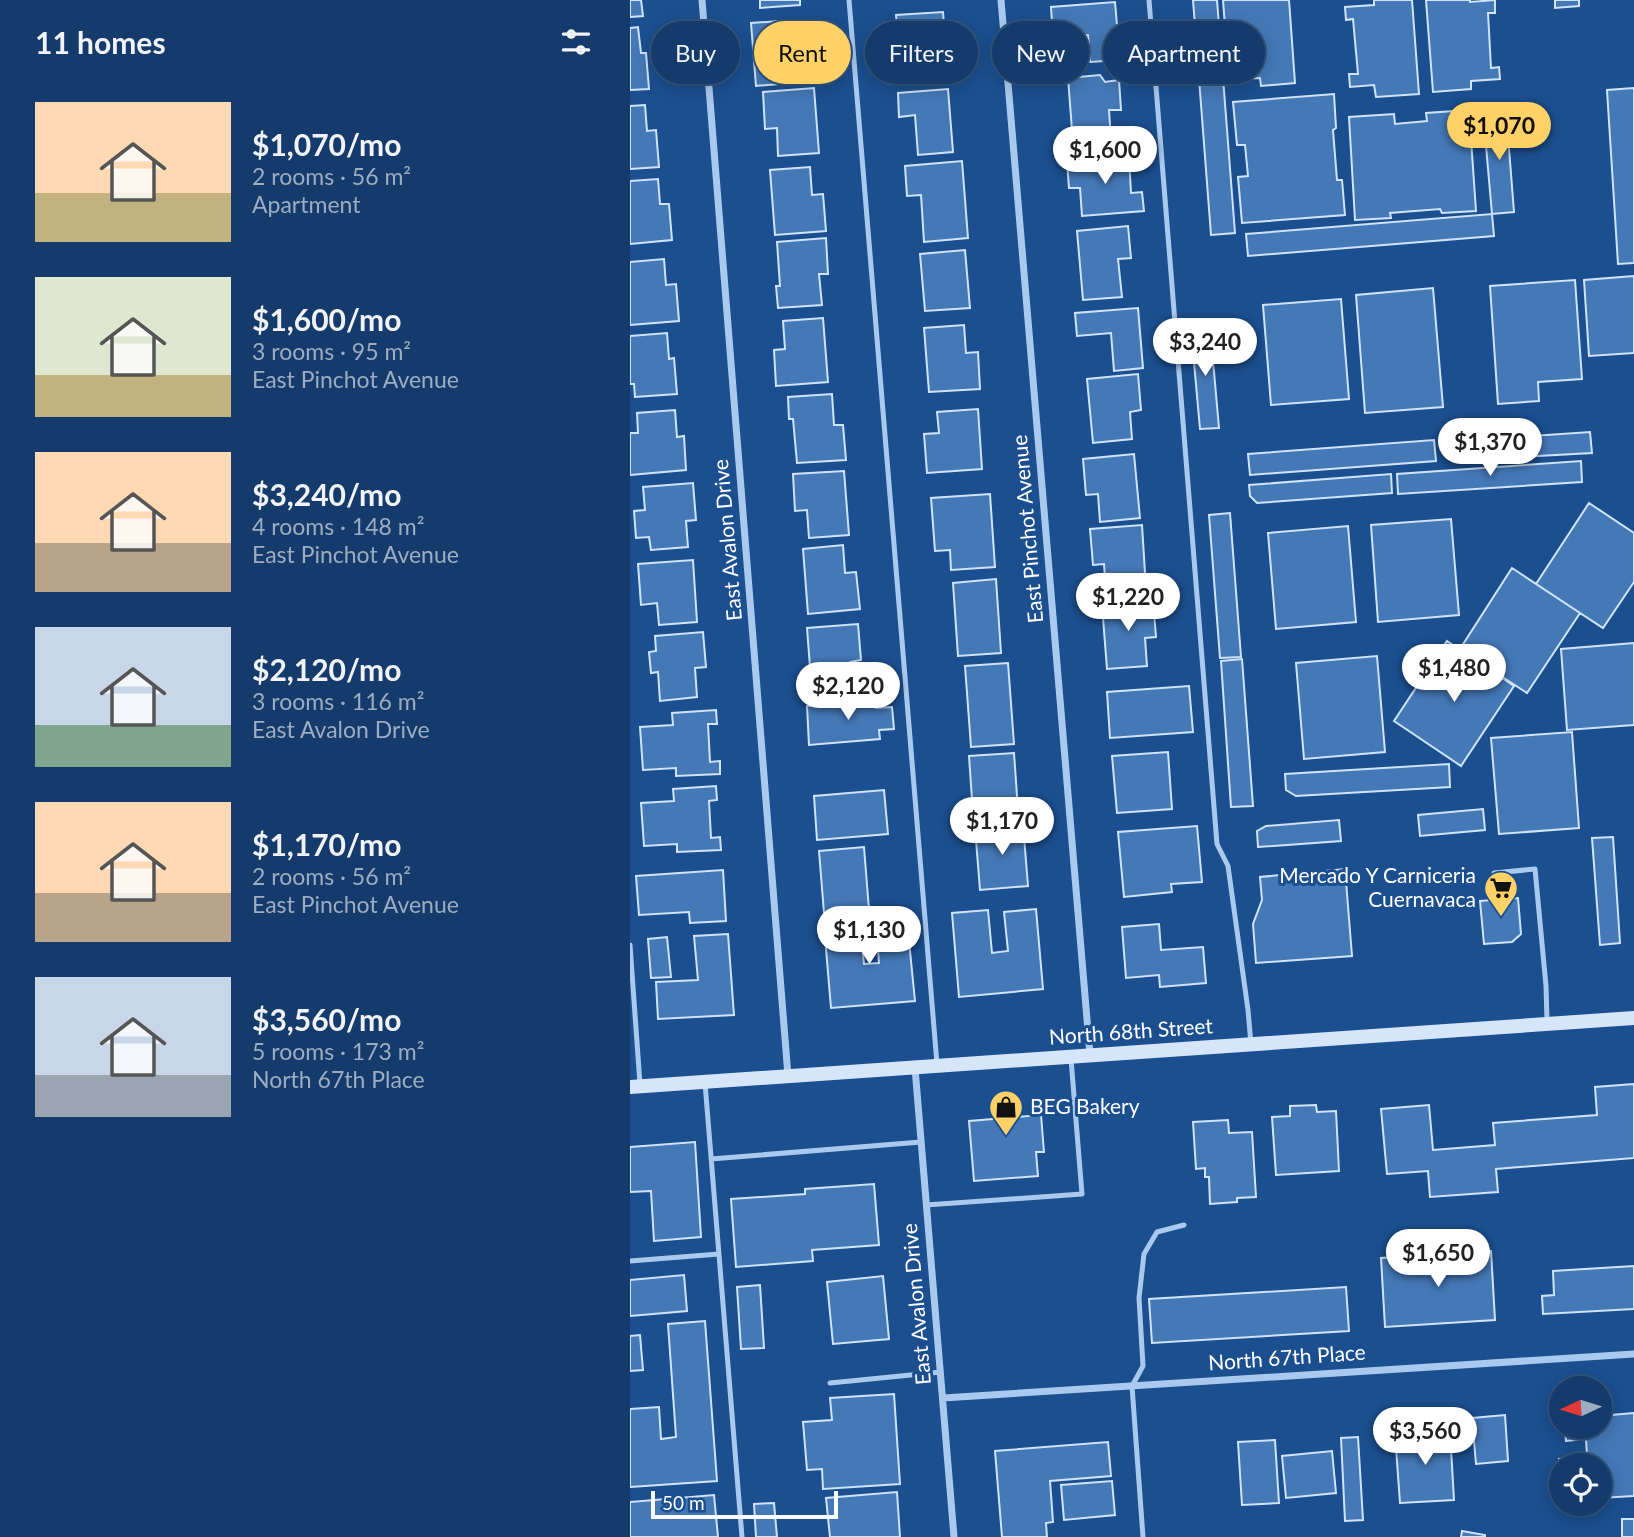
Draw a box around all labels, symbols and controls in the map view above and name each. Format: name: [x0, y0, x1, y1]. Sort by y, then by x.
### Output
chip: Buy: [651, 21, 740, 84]
chip: Rent: [754, 21, 851, 84]
chip: Filters: [865, 21, 978, 84]
chip: New: [992, 21, 1089, 84]
chip: Apartment: [1103, 21, 1265, 84]
icon: filters: [557, 23, 595, 61]
text: 11 homes: [35, 24, 166, 60]
pin: $1,070: [1442, 102, 1556, 162]
text: $1,070: [1463, 111, 1535, 139]
text: $1,070/mo: [252, 126, 401, 162]
pin: $1,600: [1048, 127, 1162, 186]
icon: home: [91, 130, 175, 214]
text: $1,600: [1069, 135, 1141, 163]
text: 2 rooms · 56 m²: [252, 162, 411, 190]
text: Apartment: [252, 190, 360, 218]
text: $1,600/mo: [252, 301, 401, 337]
icon: home: [91, 305, 175, 389]
pin: $3,240: [1148, 318, 1262, 378]
text: $3,240: [1169, 327, 1241, 355]
text: 3 rooms · 95 m²: [252, 337, 411, 365]
text: East Pinchot Avenue: [252, 365, 459, 393]
pin: $1,370: [1433, 419, 1547, 478]
text: $1,370: [1454, 427, 1526, 455]
street label: East Pinchot Avenue: [1006, 434, 1047, 624]
street label: East Avalon Drive: [707, 458, 746, 622]
text: $3,240/mo: [252, 476, 401, 512]
icon: home: [91, 480, 175, 564]
text: 4 rooms · 148 m²: [252, 512, 424, 540]
text: East Pinchot Avenue: [252, 540, 459, 568]
pin: $1,220: [1071, 574, 1185, 633]
text: $1,220: [1092, 582, 1164, 610]
pin: $1,480: [1397, 644, 1511, 704]
text: $2,120/mo: [252, 651, 401, 687]
text: $1,480: [1418, 653, 1490, 681]
icon: home: [91, 655, 175, 739]
pin: $2,120: [791, 662, 905, 722]
text: $2,120: [812, 671, 884, 699]
text: 3 rooms · 116 m²: [252, 687, 424, 715]
text: East Avalon Drive: [252, 715, 430, 743]
pin: $1,170: [945, 798, 1059, 857]
text: $1,170: [966, 806, 1038, 834]
text: $1,170/mo: [252, 826, 401, 862]
icon: home: [91, 830, 175, 914]
text: 2 rooms · 56 m²: [252, 862, 411, 890]
place label: Mercado Y Carniceria Cuernavaca: [1279, 862, 1476, 911]
supermarket icon: Mercado Y Carniceria Cuernavaca: [1482, 869, 1520, 918]
text: East Pinchot Avenue: [252, 890, 459, 918]
pin: $1,130: [812, 906, 926, 966]
text: $1,130: [833, 915, 905, 943]
text: $3,560/mo: [252, 1001, 401, 1037]
icon: home: [91, 1005, 175, 1089]
street label: North 68th Street: [1048, 1012, 1214, 1049]
text: 5 rooms · 173 m²: [252, 1037, 424, 1065]
text: North 67th Place: [252, 1065, 425, 1093]
shop icon: BEG Bakery: [987, 1088, 1025, 1137]
place label: BEG Bakery: [1030, 1093, 1140, 1118]
street label: East Avalon Drive: [896, 1222, 935, 1386]
pin: $1,650: [1381, 1230, 1495, 1289]
text: $1,650: [1402, 1238, 1474, 1266]
street label: North 67th Place: [1207, 1339, 1366, 1374]
north arrow: [1549, 1376, 1612, 1438]
map controls: [1549, 1376, 1612, 1516]
pin: $3,560: [1368, 1408, 1482, 1467]
text: $3,560: [1389, 1416, 1461, 1444]
button: locate: [1549, 1453, 1612, 1516]
scale bar: [651, 1488, 838, 1520]
text: 50 m: [662, 1491, 705, 1514]

